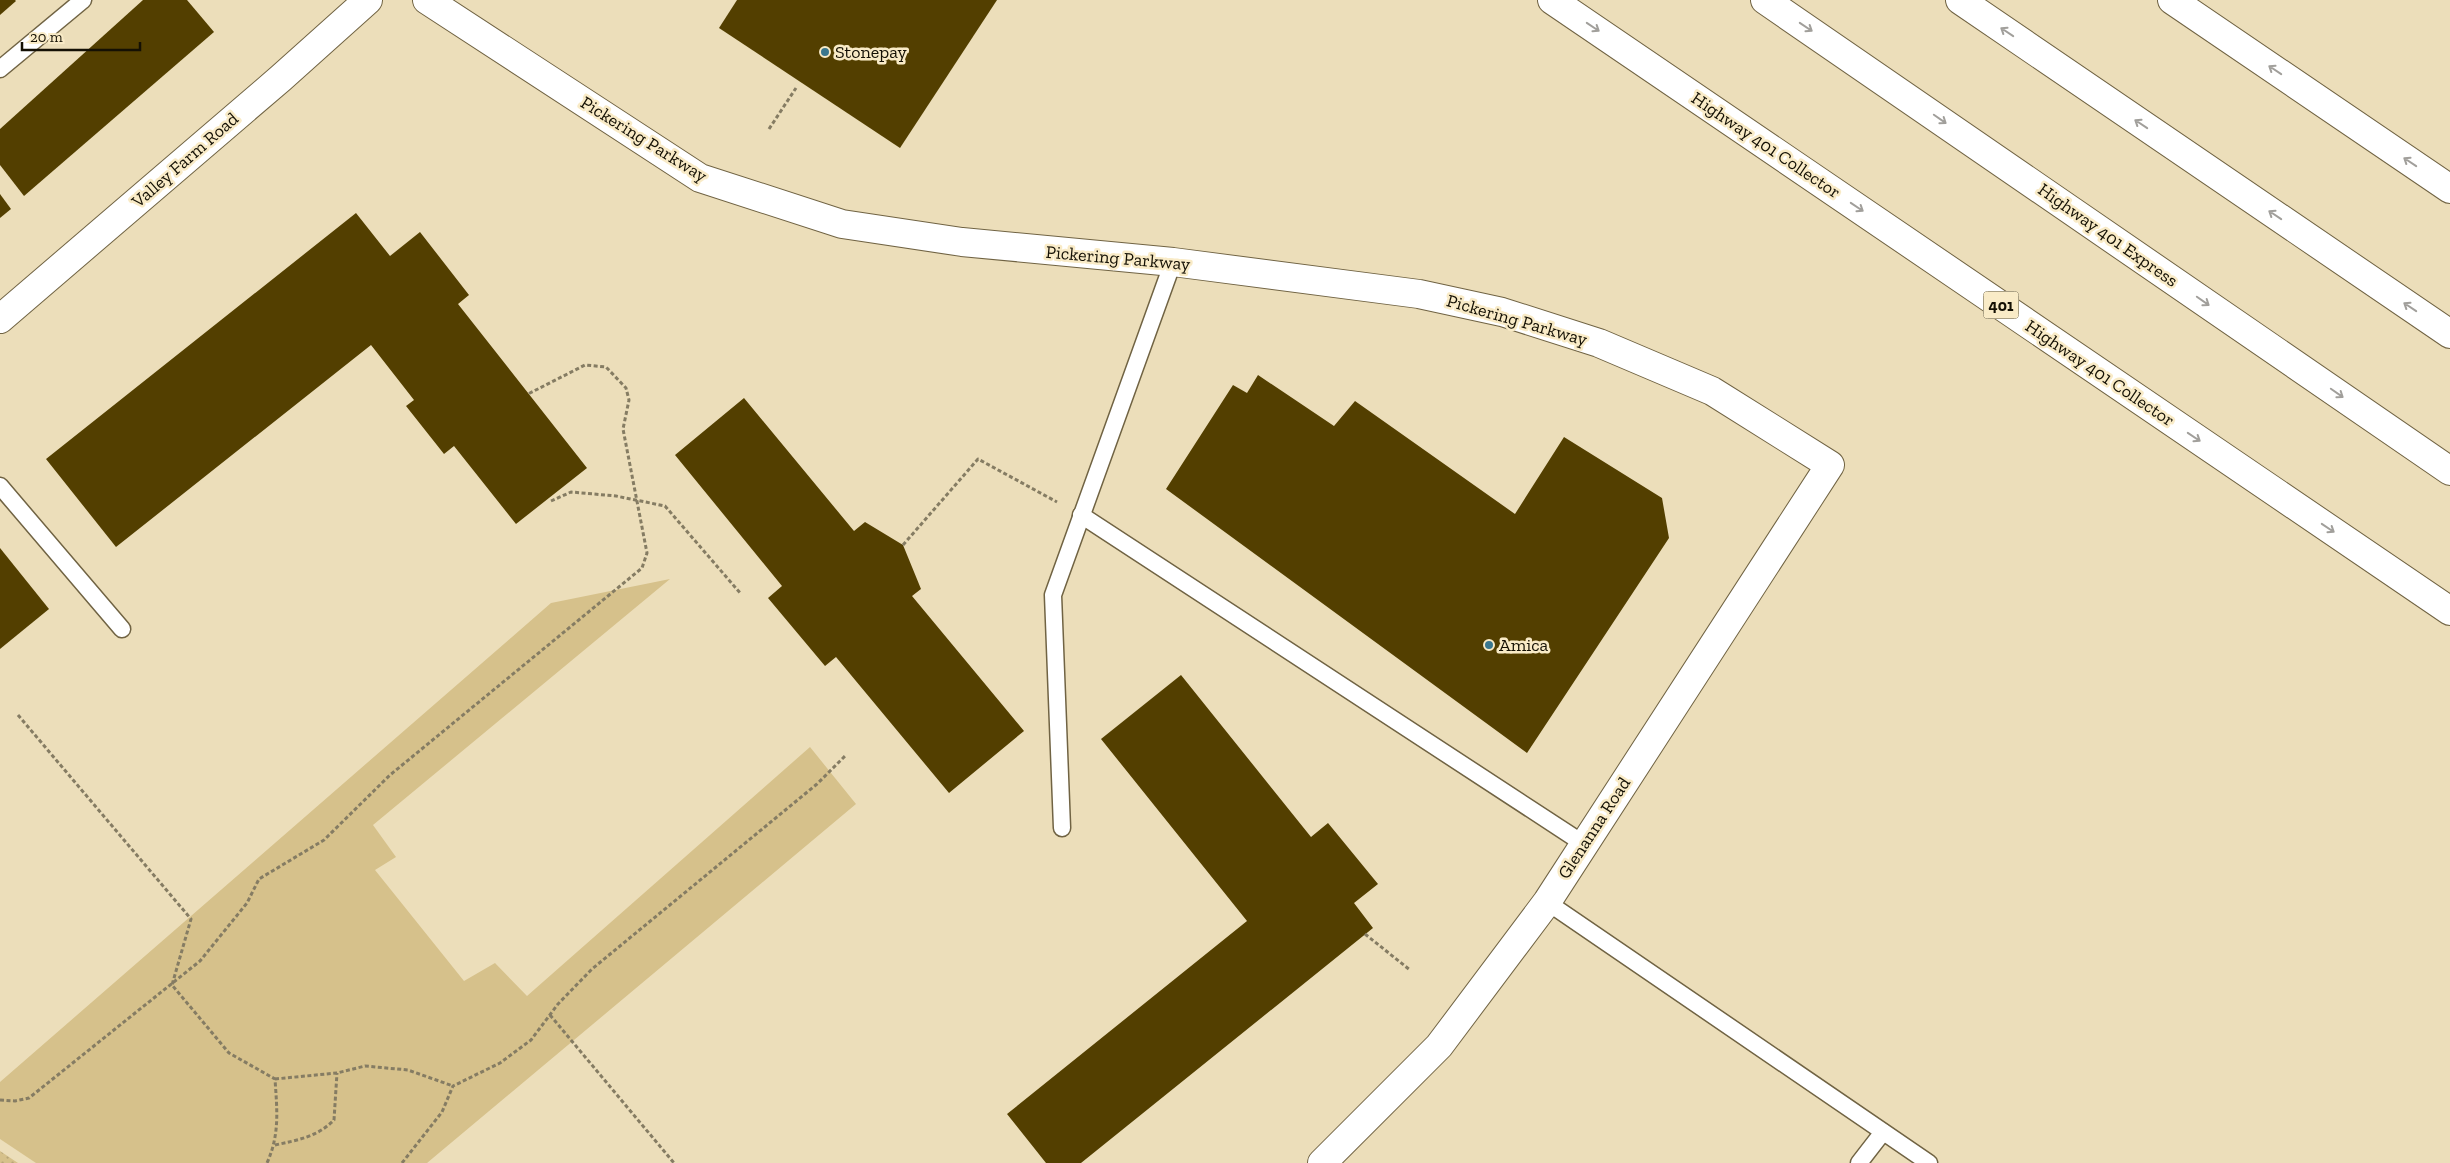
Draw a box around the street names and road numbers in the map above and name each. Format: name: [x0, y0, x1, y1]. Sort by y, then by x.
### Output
street label: Highway 401 Collector: [1687, 87, 1845, 203]
street label: Pickering Parkway: [577, 91, 712, 187]
street label: Valley Farm Road: [126, 108, 243, 213]
street label: Highway 401 Express: [2034, 178, 2182, 292]
street label: Pickering Parkway: [1045, 241, 1192, 275]
street label: Pickering Parkway: [1444, 289, 1591, 351]
road number: 401: [1984, 292, 2018, 318]
street label: Highway 401 Collector: [2021, 315, 2179, 431]
street label: Glenanna Road: [1553, 773, 1635, 883]

